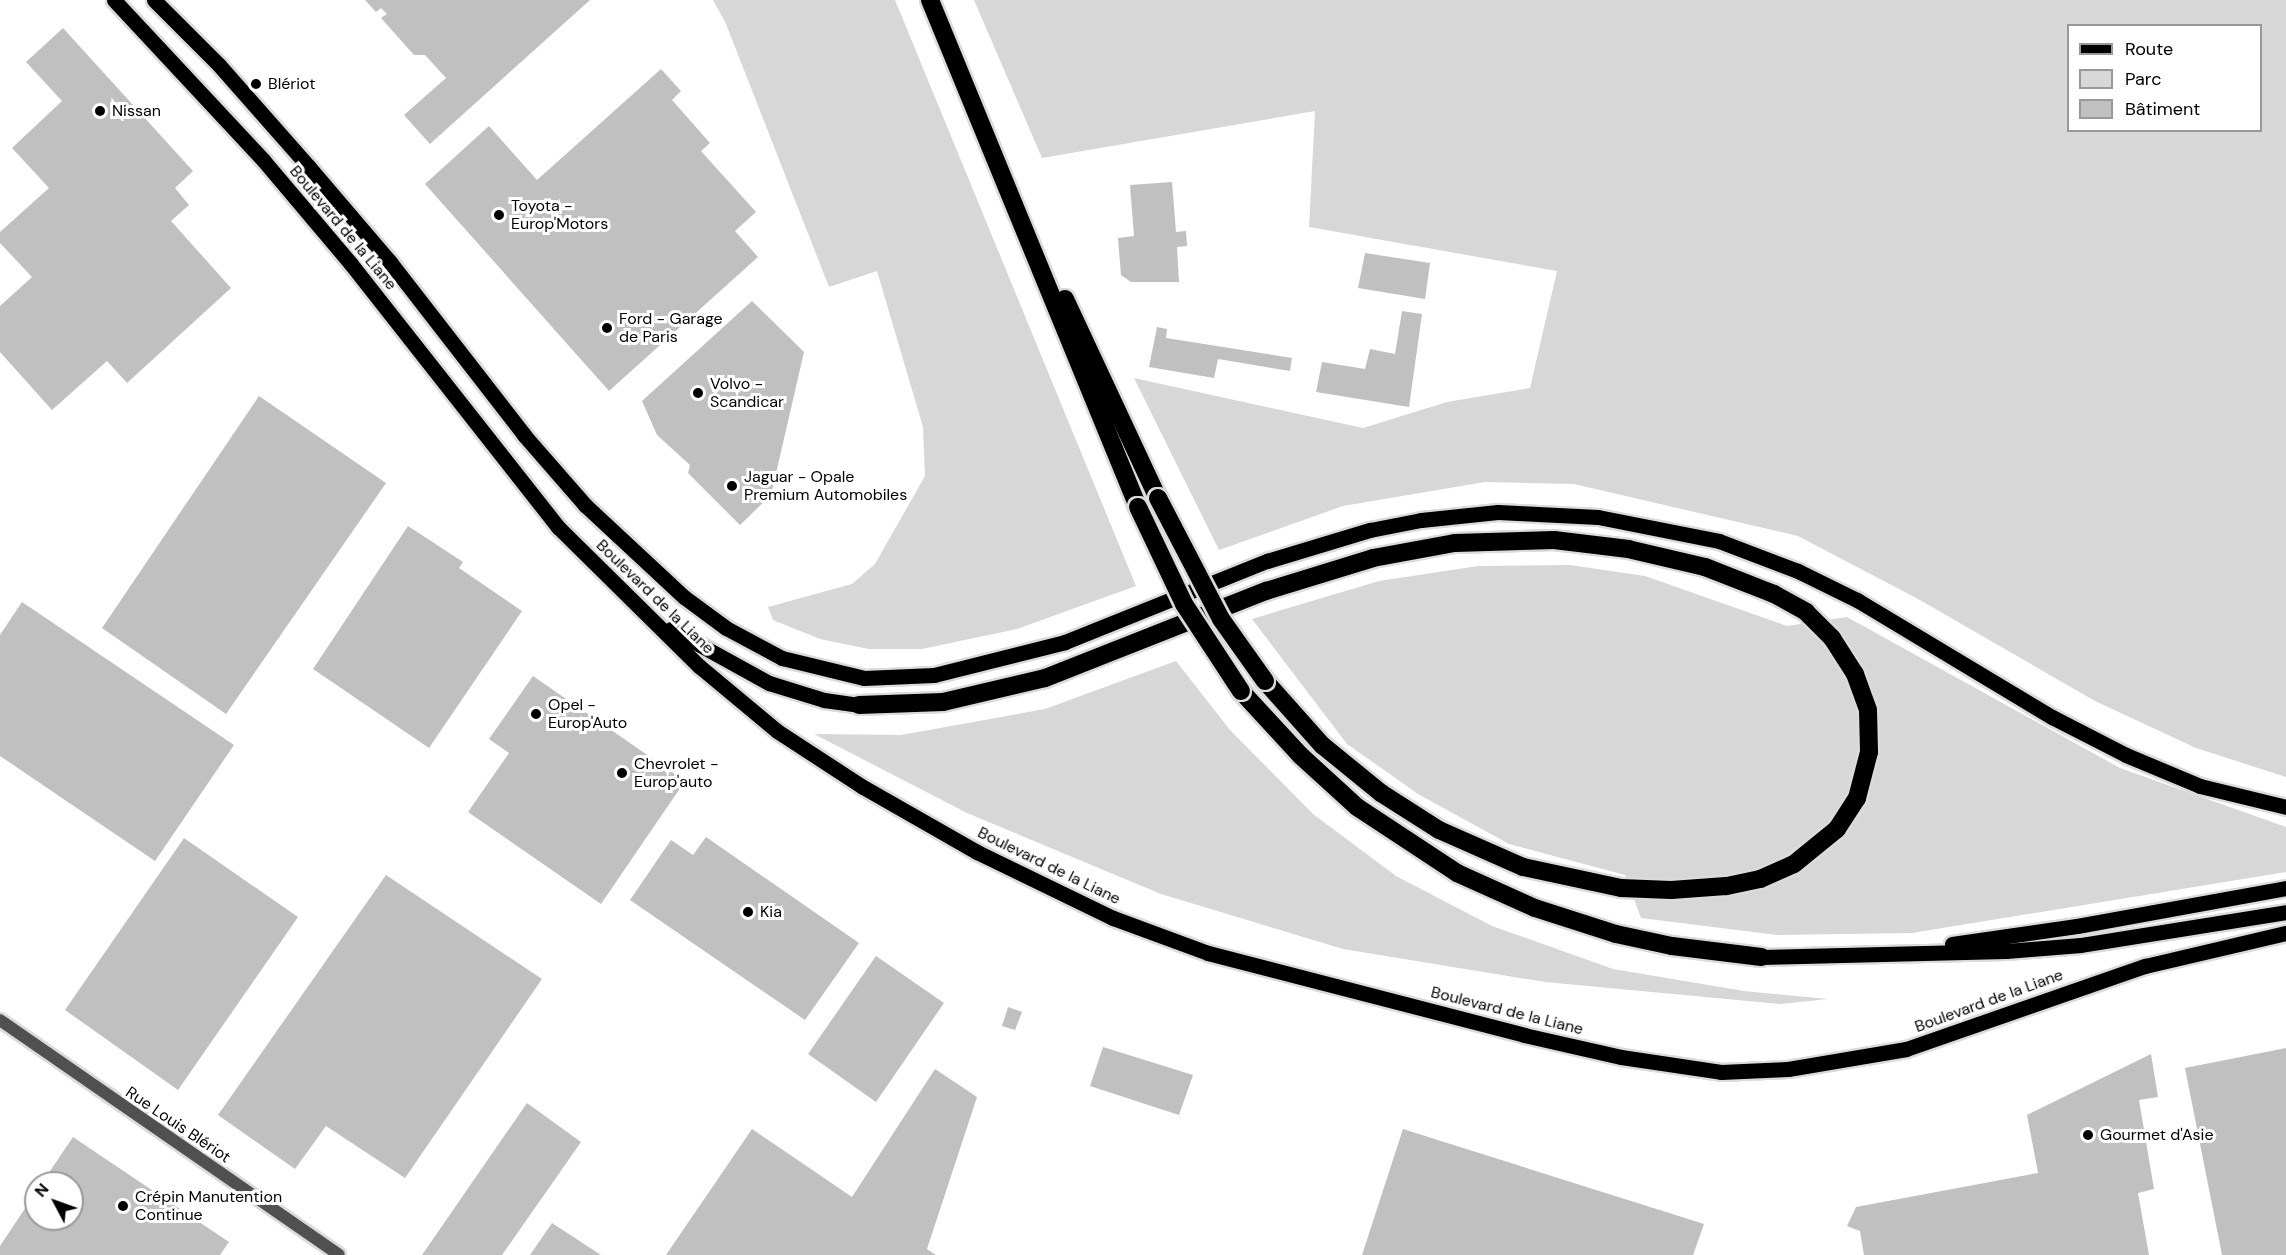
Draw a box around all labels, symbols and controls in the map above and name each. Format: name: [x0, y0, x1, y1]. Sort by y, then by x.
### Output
legend: [2067, 24, 2262, 132]
text: Route: [2125, 37, 2173, 61]
text: Parc: [2125, 67, 2161, 91]
place label: Blériot: [268, 74, 316, 94]
marker: Blériot: [249, 77, 263, 91]
text: Bâtiment: [2125, 97, 2200, 121]
place label: Nissan: [112, 101, 161, 121]
marker: Nissan: [93, 104, 107, 118]
street label: Boulevard de la Liane: [285, 162, 401, 294]
place label: Toyota - Europ'Motors: [511, 196, 608, 234]
marker: Toyota - Europ'Motors: [492, 208, 506, 222]
place label: Ford - Garage de Paris: [619, 309, 723, 347]
marker: Ford - Garage de Paris: [600, 321, 614, 335]
place label: Volvo - Scandicar: [710, 374, 784, 412]
marker: Volvo - Scandicar: [691, 386, 705, 400]
place label: Jaguar - Opale Premium Automobiles: [744, 467, 907, 505]
marker: Jaguar - Opale Premium Automobiles: [725, 479, 739, 493]
street label: Boulevard de la Liane: [592, 536, 718, 658]
place label: Opel - Europ'Auto: [548, 695, 627, 733]
marker: Opel - Europ'Auto: [529, 707, 543, 721]
place label: Chevrolet - Europ'auto: [634, 754, 719, 792]
marker: Chevrolet - Europ'auto: [615, 766, 629, 780]
street label: Boulevard de la Liane: [974, 823, 1124, 909]
place label: Kia: [760, 902, 782, 922]
marker: Kia: [741, 905, 755, 919]
street label: Boulevard de la Liane: [1912, 965, 2066, 1037]
street label: Boulevard de la Liane: [1429, 983, 1585, 1039]
street label: Rue Louis Blériot: [122, 1083, 234, 1167]
place label: Gourmet d'Asie: [2100, 1125, 2213, 1145]
marker: Gourmet d'Asie: [2081, 1128, 2095, 1142]
north arrow: [24, 1171, 84, 1231]
text: N: [30, 1179, 53, 1201]
place label: Crépin Manutention Continue: [135, 1187, 282, 1225]
marker: Crépin Manutention Continue: [116, 1199, 130, 1213]

